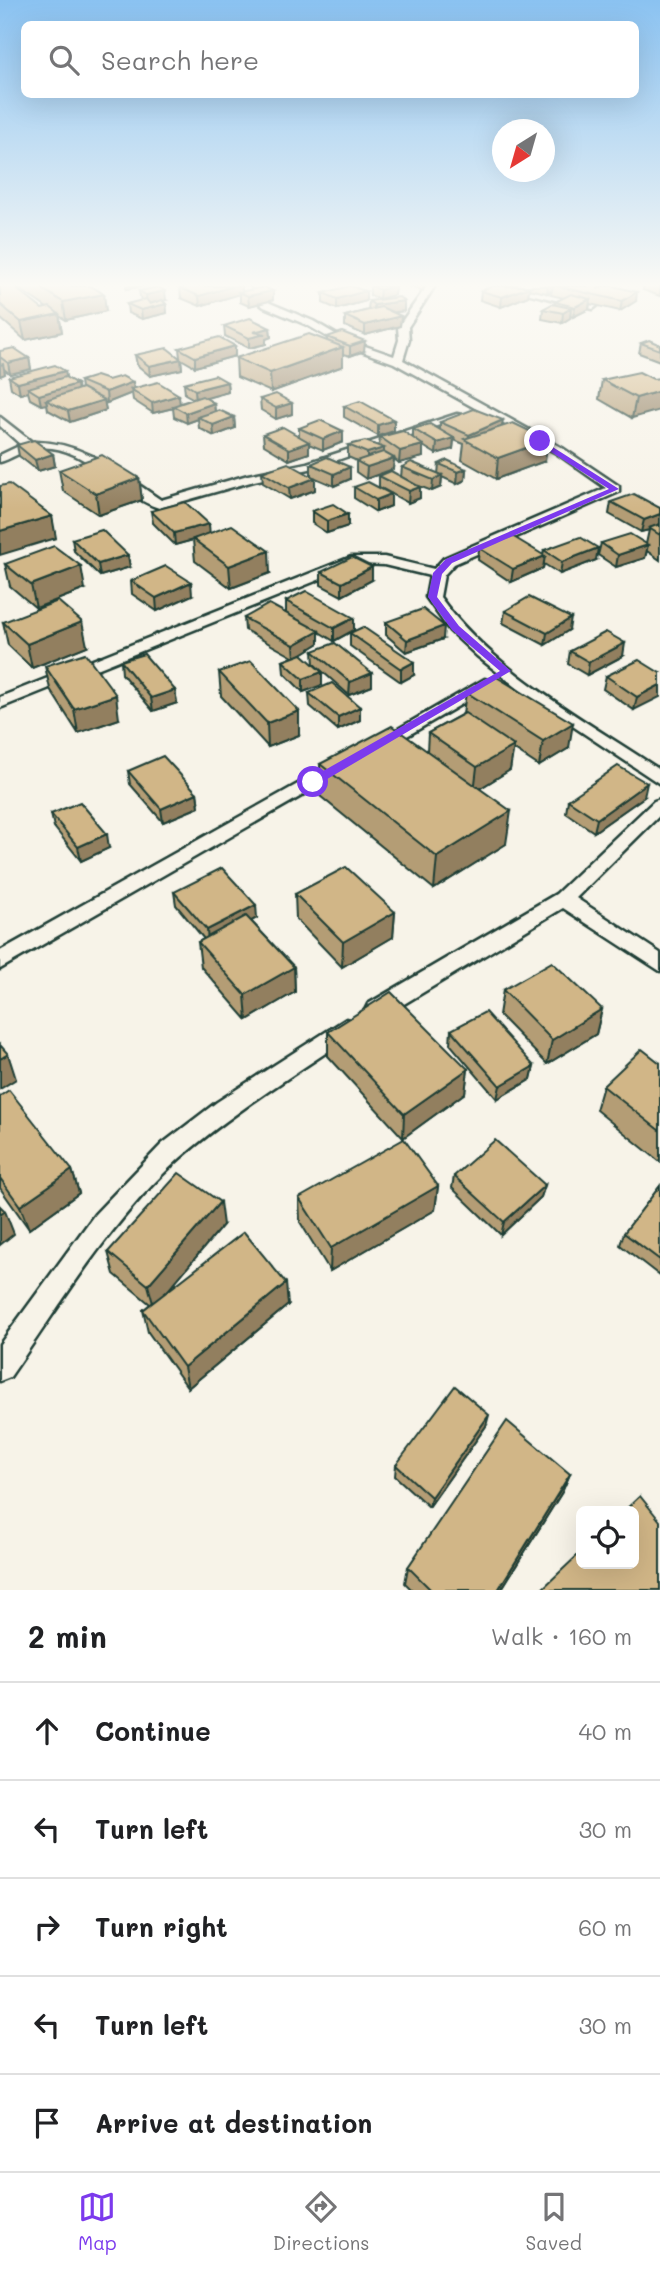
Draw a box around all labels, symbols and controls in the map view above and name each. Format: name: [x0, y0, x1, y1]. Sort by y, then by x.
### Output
search box: [21, 21, 639, 98]
icon: search: [45, 41, 83, 79]
text: Search here: [101, 43, 259, 77]
north arrow: [492, 119, 555, 182]
route end: [524, 425, 555, 456]
route start: [297, 766, 328, 797]
map controls: [576, 1506, 639, 1569]
button: locate: [576, 1506, 639, 1569]
text: 2 min: [28, 1616, 107, 1656]
text: Walk · 160 m: [491, 1621, 632, 1651]
icon: ahead: [28, 1712, 66, 1750]
text: Continue: [95, 1714, 211, 1748]
text: 40 m: [579, 1716, 632, 1746]
icon: left: [28, 1810, 66, 1848]
text: Turn left: [95, 1812, 208, 1846]
text: 30 m: [579, 1814, 632, 1844]
icon: right: [28, 1908, 66, 1946]
text: Turn right: [95, 1910, 228, 1944]
text: 60 m: [578, 1912, 632, 1942]
icon: left: [28, 2006, 66, 2044]
text: Turn left: [95, 2008, 208, 2042]
text: 30 m: [579, 2010, 632, 2040]
icon: arrive: [28, 2104, 66, 2142]
text: Arrive at destination: [95, 2106, 372, 2140]
tab: Map: [78, 2188, 117, 2255]
tab: Directions: [273, 2188, 369, 2255]
tab: Saved: [526, 2188, 582, 2255]

